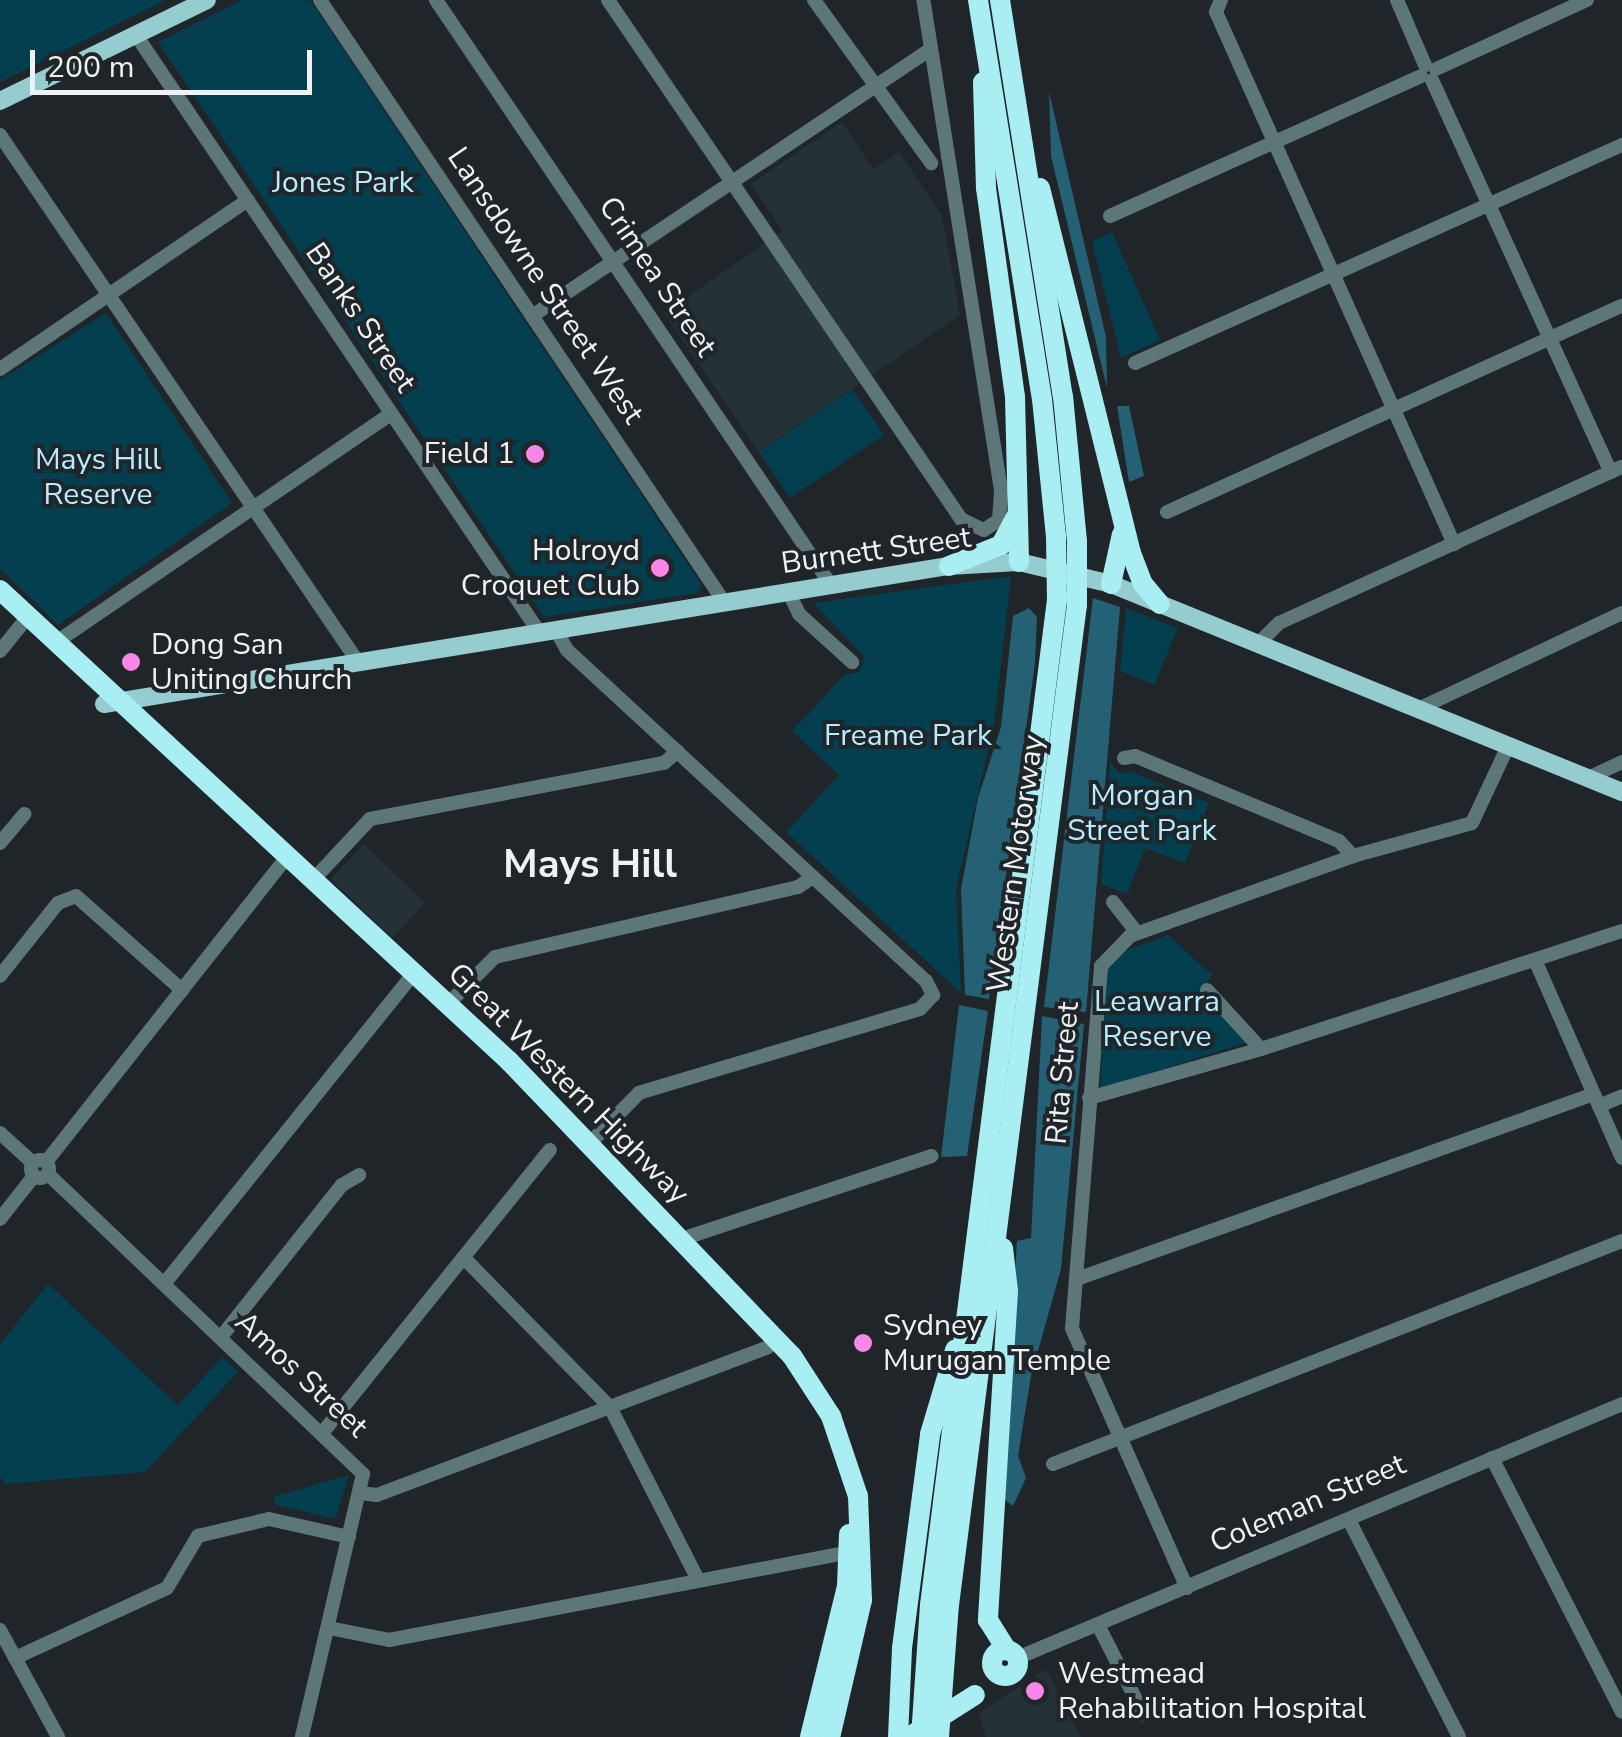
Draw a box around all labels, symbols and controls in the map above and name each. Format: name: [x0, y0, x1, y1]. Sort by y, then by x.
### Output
scale bar: [35, 30, 318, 92]
text: 200 m: [47, 47, 134, 88]
street label: Lansdowne Street West: [439, 141, 651, 431]
park label: Jones Park: [272, 165, 414, 201]
street label: Crimea Street: [590, 190, 724, 364]
street label: Banks Street: [297, 237, 423, 399]
place label: Field 1: [424, 436, 515, 472]
park label: Mays Hill Reserve: [35, 442, 161, 512]
marker: Field 1: [524, 443, 546, 465]
street label: Burnett Street: [779, 520, 973, 582]
place label: Holroyd Croquet Club: [461, 533, 640, 604]
marker: Holroyd Croquet Club: [649, 557, 671, 579]
place label: Dong San Uniting Church: [151, 627, 352, 698]
marker: Dong San Uniting Church: [120, 651, 142, 673]
park label: Freame Park: [824, 718, 992, 754]
street label: Western Motorway: [980, 733, 1052, 995]
park label: Morgan Street Park: [1067, 778, 1217, 848]
district label: Mays Hill: [503, 840, 677, 888]
street label: Great Western Highway: [440, 956, 696, 1212]
park label: Leawarra Reserve: [1094, 984, 1220, 1054]
street label: Rita Street: [1039, 1000, 1087, 1146]
street label: Amos Street: [227, 1304, 375, 1446]
place label: Sydney Murugan Temple: [883, 1308, 1111, 1378]
marker: Sydney Murugan Temple: [852, 1332, 874, 1354]
street label: Coleman Street: [1205, 1447, 1411, 1561]
place label: Westmead Rehabilitation Hospital: [1058, 1656, 1366, 1726]
marker: Westmead Rehabilitation Hospital: [1022, 1678, 1048, 1704]

